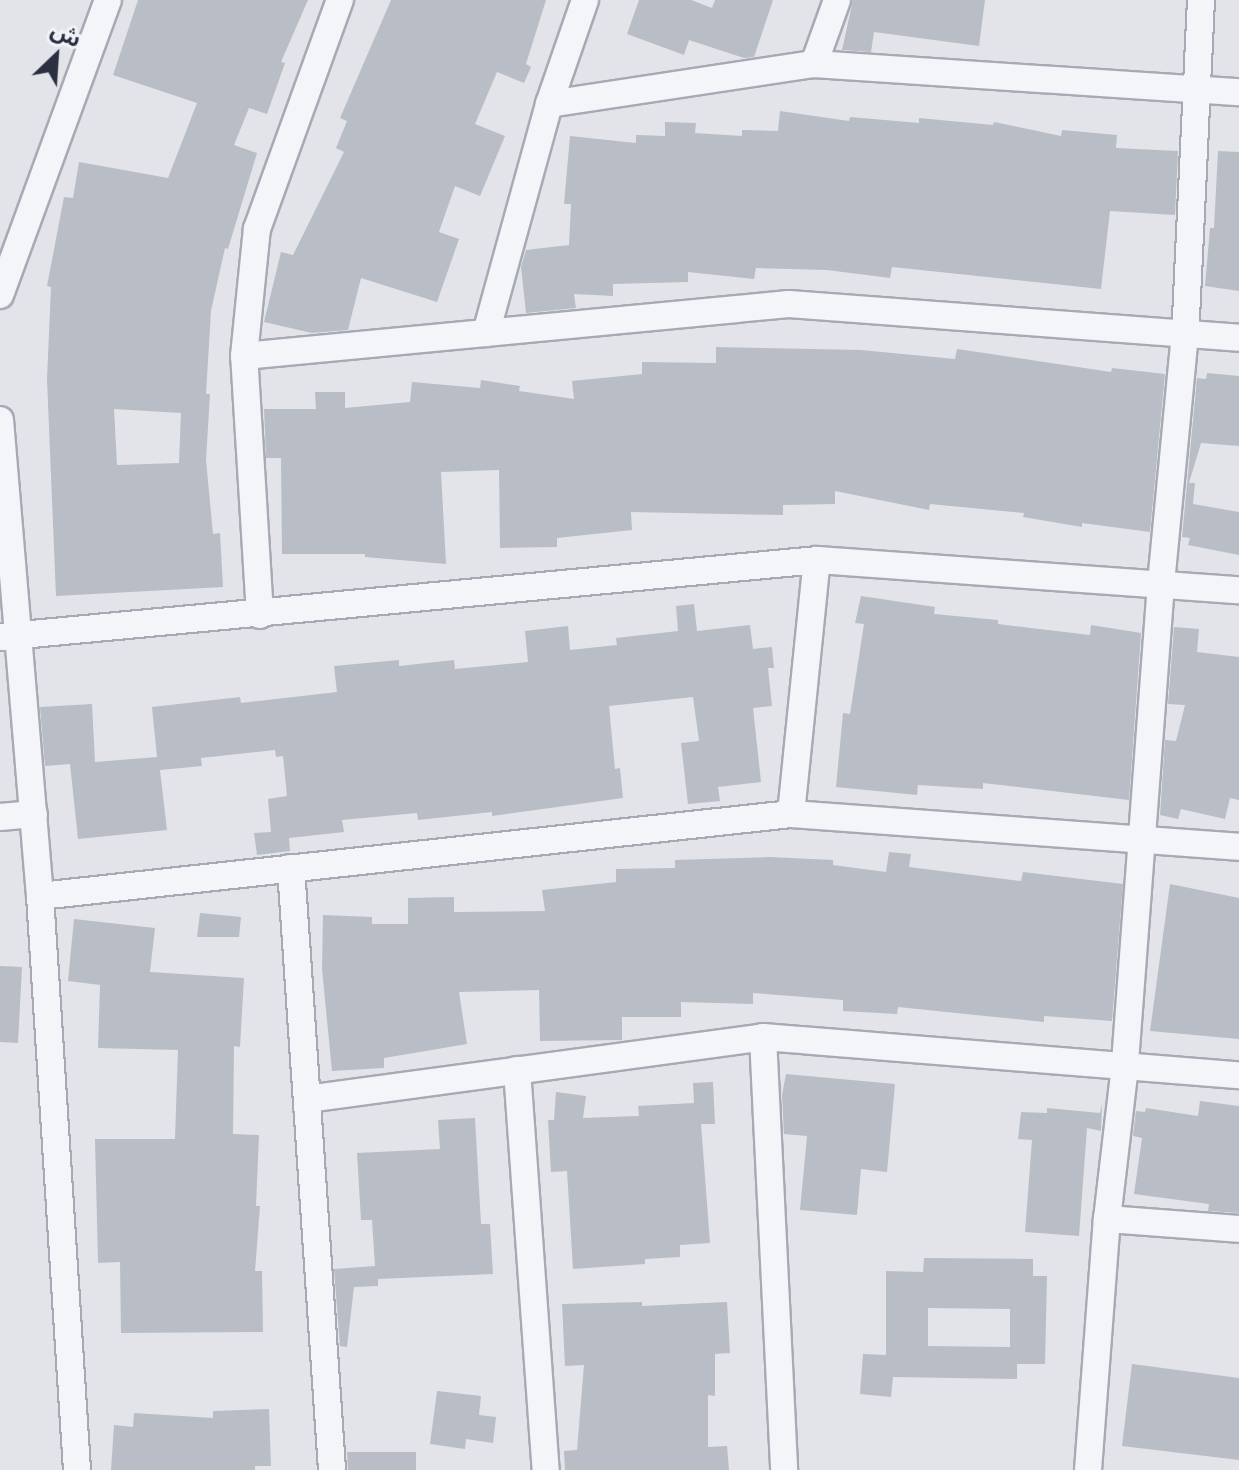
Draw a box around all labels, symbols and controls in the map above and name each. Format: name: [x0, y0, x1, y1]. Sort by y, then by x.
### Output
text: ش: [46, 14, 86, 54]
north arrow: [16, 16, 96, 96]

